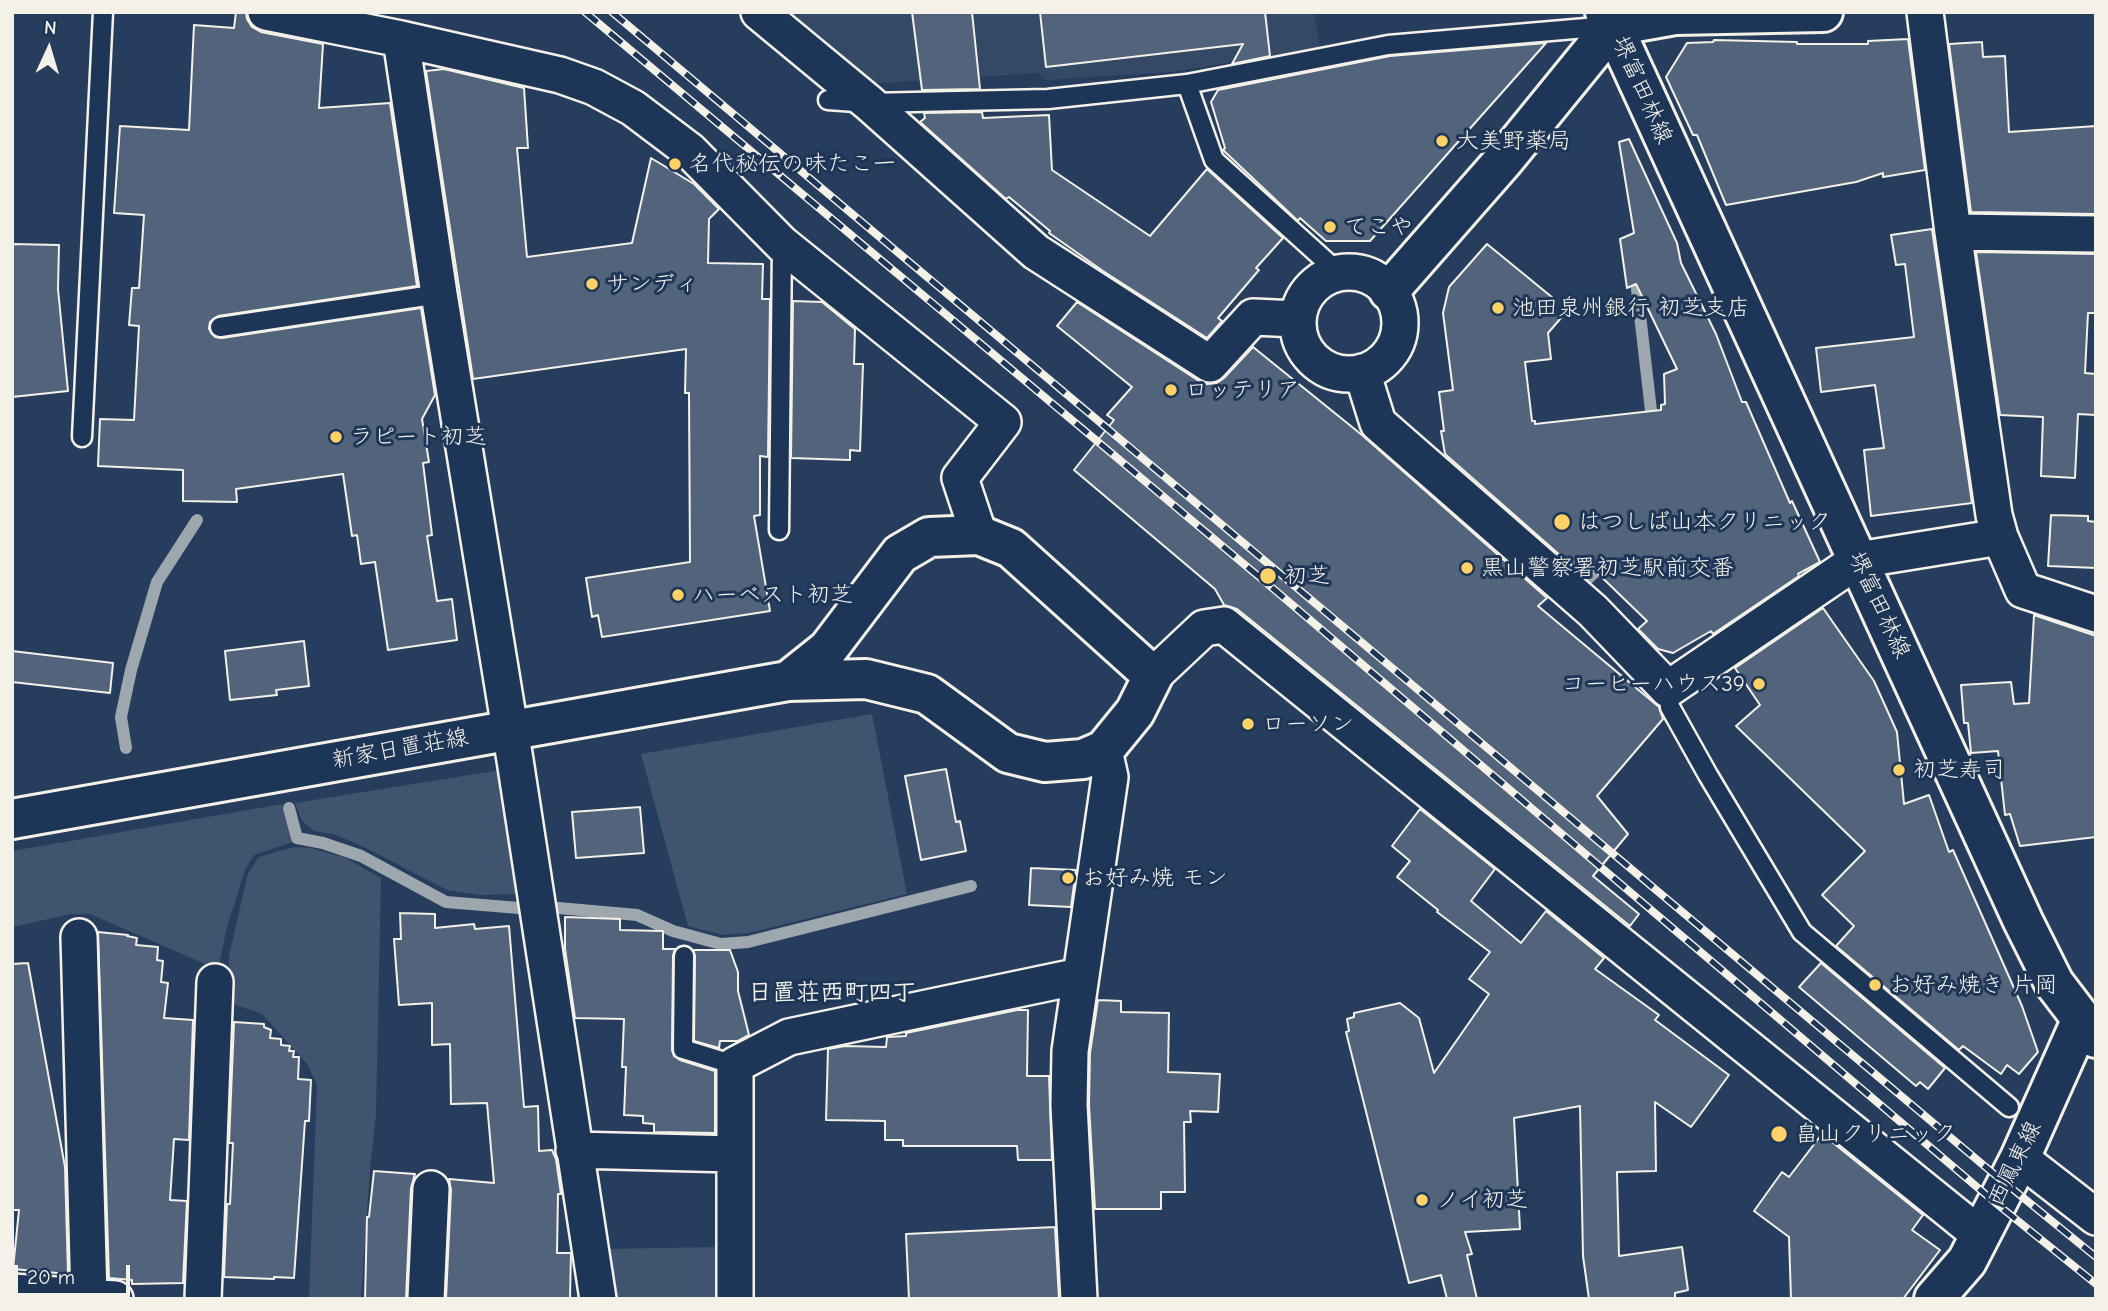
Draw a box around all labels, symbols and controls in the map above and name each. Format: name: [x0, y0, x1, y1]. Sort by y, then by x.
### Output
north arrow: [14, 14, 84, 84]
text: N: [44, 17, 57, 39]
street label: 堺富田林線: [1606, 32, 1678, 148]
place label: 大美野薬局: [1456, 127, 1571, 155]
marker: 大美野薬局: [1434, 133, 1450, 149]
place label: 名代秘伝の味たこ一: [689, 150, 896, 178]
marker: 名代秘伝の味たこ一: [667, 156, 683, 172]
place label: てこや: [1344, 213, 1413, 241]
marker: てこや: [1322, 219, 1338, 235]
place label: サンディ: [606, 270, 698, 298]
marker: サンディ: [584, 276, 600, 292]
place label: 池田泉州銀行 初芝支店: [1512, 294, 1750, 322]
marker: 池田泉州銀行 初芝支店: [1490, 300, 1506, 316]
place label: ロッテリア: [1185, 376, 1300, 404]
marker: ロッテリア: [1163, 382, 1179, 398]
place label: ラピート初芝: [350, 423, 487, 451]
marker: ラピート初芝: [328, 429, 344, 445]
place label: はつしば山本クリニック: [1578, 508, 1831, 536]
marker: はつしば山本クリニック: [1552, 512, 1572, 532]
street label: 堺富田林線: [1842, 547, 1916, 663]
place label: 黒山警察署初芝駅前交番: [1481, 554, 1734, 582]
marker: 黒山警察署初芝駅前交番: [1459, 560, 1475, 576]
place label: 初芝: [1284, 562, 1330, 590]
marker: 初芝: [1258, 566, 1278, 586]
place label: ハーベスト初芝: [692, 581, 853, 609]
marker: ハーベスト初芝: [670, 587, 686, 603]
place label: コーヒーハウス39: [1562, 670, 1745, 698]
marker: コーヒーハウス39: [1751, 676, 1767, 692]
place label: ローソン: [1262, 710, 1354, 738]
marker: ローソン: [1240, 716, 1256, 732]
street label: 新家日置荘線: [330, 723, 470, 775]
place label: 初芝寿司: [1913, 756, 2005, 784]
marker: 初芝寿司: [1891, 762, 1907, 778]
place label: お好み焼 モン: [1082, 864, 1228, 892]
marker: お好み焼 モン: [1060, 870, 1076, 886]
place label: お好み焼き 片岡: [1889, 971, 2058, 999]
marker: お好み焼き 片岡: [1867, 977, 1883, 993]
district label: 日置荘西町四丁: [748, 979, 916, 1007]
street label: 西鳳東線: [1982, 1117, 2048, 1211]
place label: 畠山クリニック: [1795, 1120, 1956, 1148]
marker: 畠山クリニック: [1769, 1124, 1789, 1144]
place label: ノイ初芝: [1436, 1186, 1528, 1214]
marker: ノイ初芝: [1414, 1192, 1430, 1208]
scale bar: [18, 1252, 133, 1296]
text: 20 m: [27, 1265, 75, 1289]

